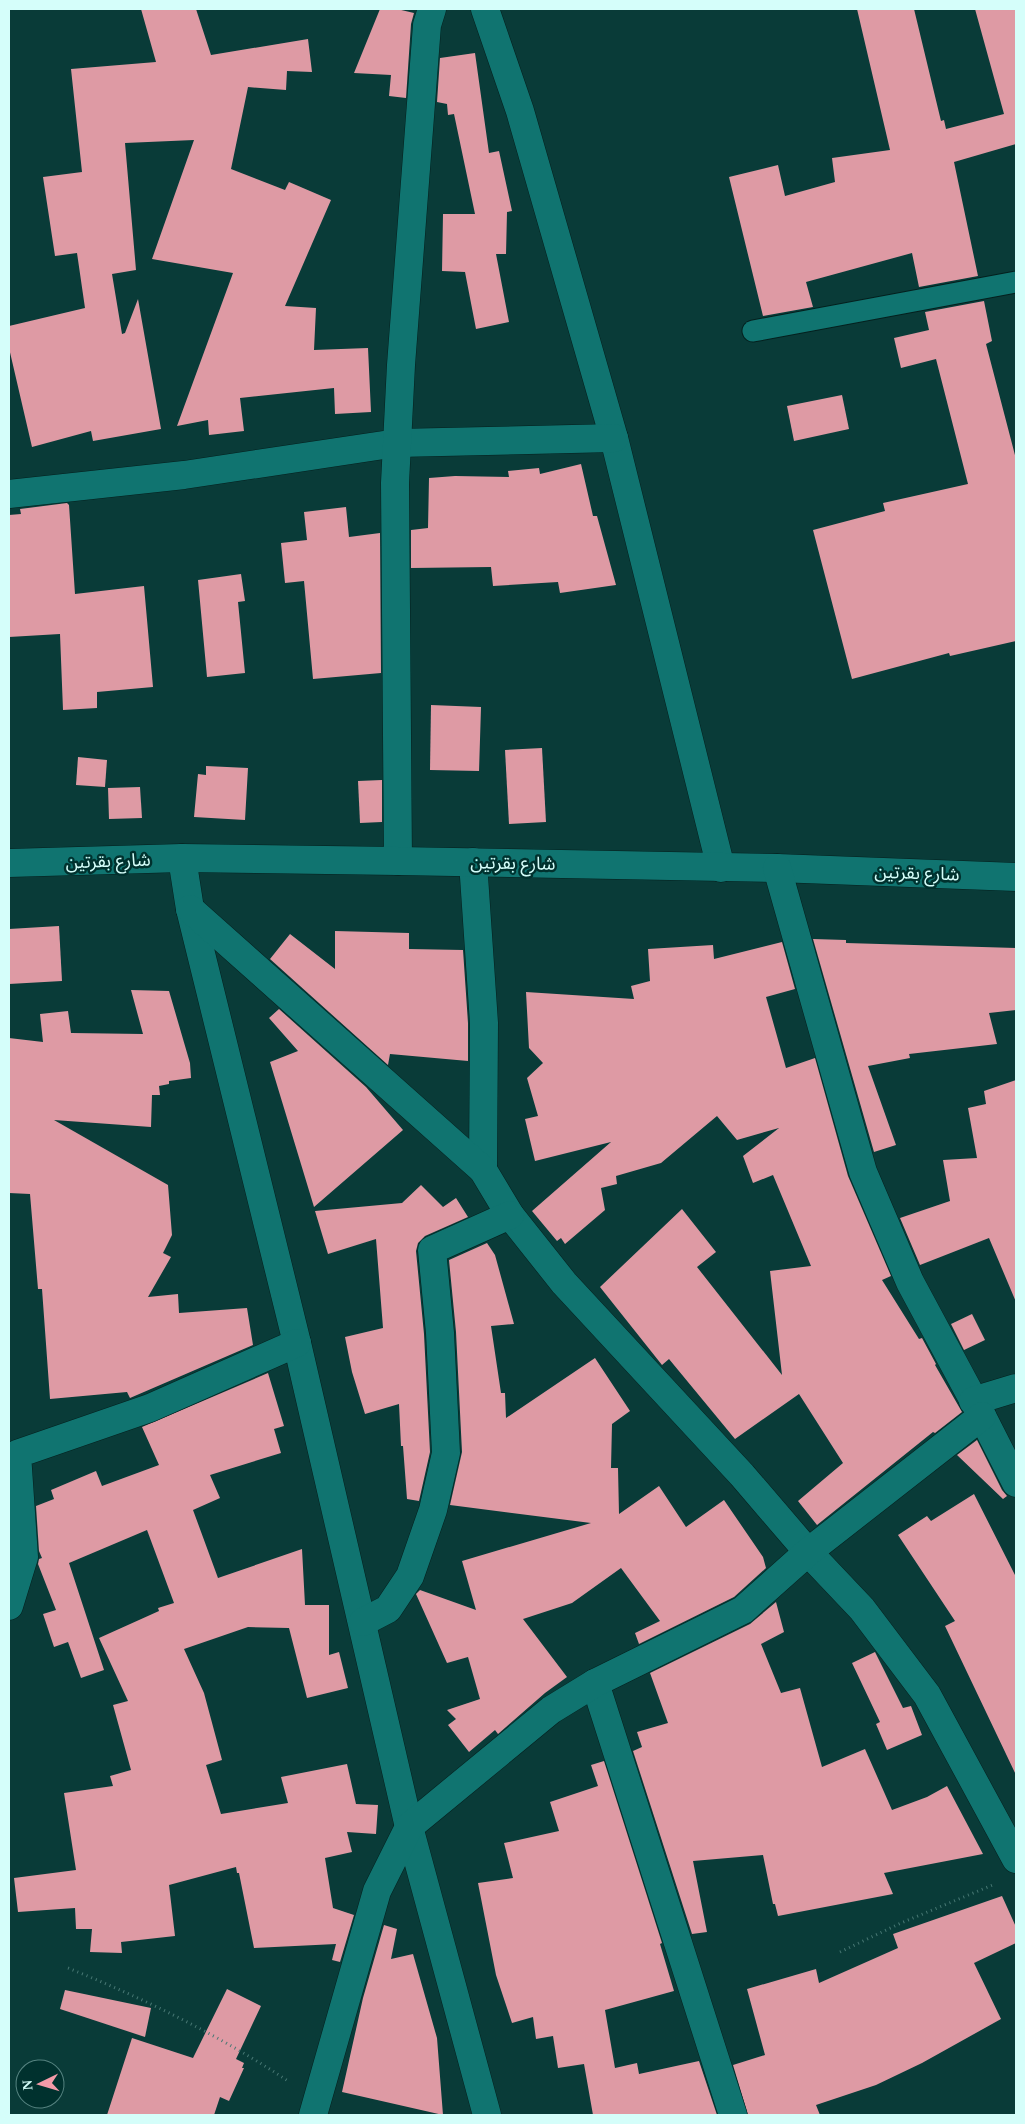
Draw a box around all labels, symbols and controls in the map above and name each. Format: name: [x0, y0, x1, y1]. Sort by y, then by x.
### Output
street label: شارع بقرتين: [65, 850, 151, 876]
street label: شارع بقرتين: [470, 852, 556, 878]
street label: شارع بقرتين: [874, 862, 960, 888]
north arrow: [15, 2059, 65, 2109]
text: N: [20, 2079, 35, 2091]

